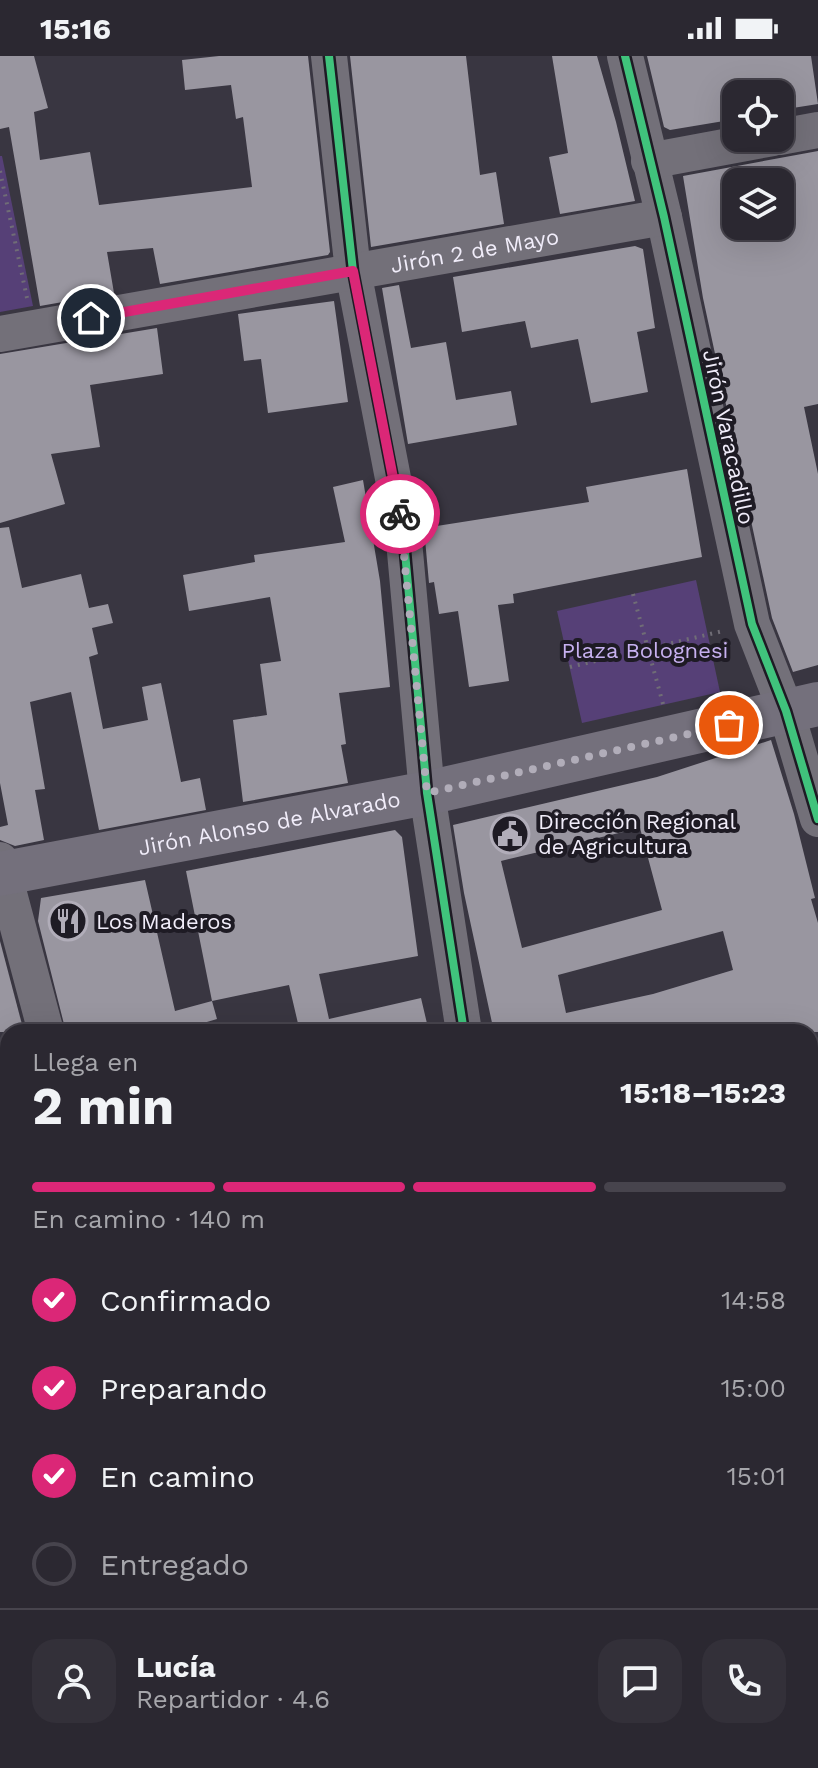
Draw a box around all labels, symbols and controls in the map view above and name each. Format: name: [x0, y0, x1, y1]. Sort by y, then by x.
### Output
text: 15:16: [40, 11, 111, 46]
map controls: [722, 80, 794, 240]
button: locate: [722, 80, 794, 152]
button: layers: [722, 168, 794, 240]
street label: Jirón 2 de Mayo: [389, 224, 561, 278]
pin: [57, 284, 125, 352]
icon: home: [69, 296, 113, 340]
street label: Jirón Varacadillo: [698, 347, 759, 527]
courier: [360, 474, 440, 554]
icon: bike: [378, 492, 422, 536]
park label: Plaza Bolognesi: [562, 638, 728, 663]
pin: [695, 691, 763, 759]
icon: bag: [707, 703, 751, 747]
street label: Jirón Alonso de Alvarado: [136, 786, 402, 861]
place label: Dirección Regional de Agricultura: [538, 809, 737, 859]
public building icon: Dirección Regional de Agricultura: [489, 813, 531, 855]
restaurant icon: Los Maderos: [47, 900, 89, 942]
place label: Los Maderos: [96, 909, 232, 934]
text: Llega en: [32, 1047, 138, 1077]
text: 15:18–15:23: [620, 1075, 786, 1110]
text: 2 min: [32, 1076, 174, 1137]
text: En camino · 140 m: [32, 1204, 265, 1234]
icon: check: [32, 1278, 76, 1322]
text: Confirmado: [100, 1283, 271, 1318]
text: 14:58: [721, 1285, 786, 1315]
icon: check: [32, 1366, 76, 1410]
text: Preparando: [100, 1371, 267, 1406]
text: 15:00: [721, 1373, 786, 1403]
icon: check: [32, 1454, 76, 1498]
text: En camino: [100, 1459, 255, 1494]
text: 15:01: [727, 1461, 786, 1491]
text: Entregado: [100, 1547, 249, 1582]
button: person: [32, 1639, 116, 1723]
button: chat: [598, 1639, 682, 1723]
button: phone: [702, 1639, 786, 1723]
text: Lucía: [136, 1649, 216, 1684]
text: Repartidor · 4.6: [136, 1684, 330, 1714]

